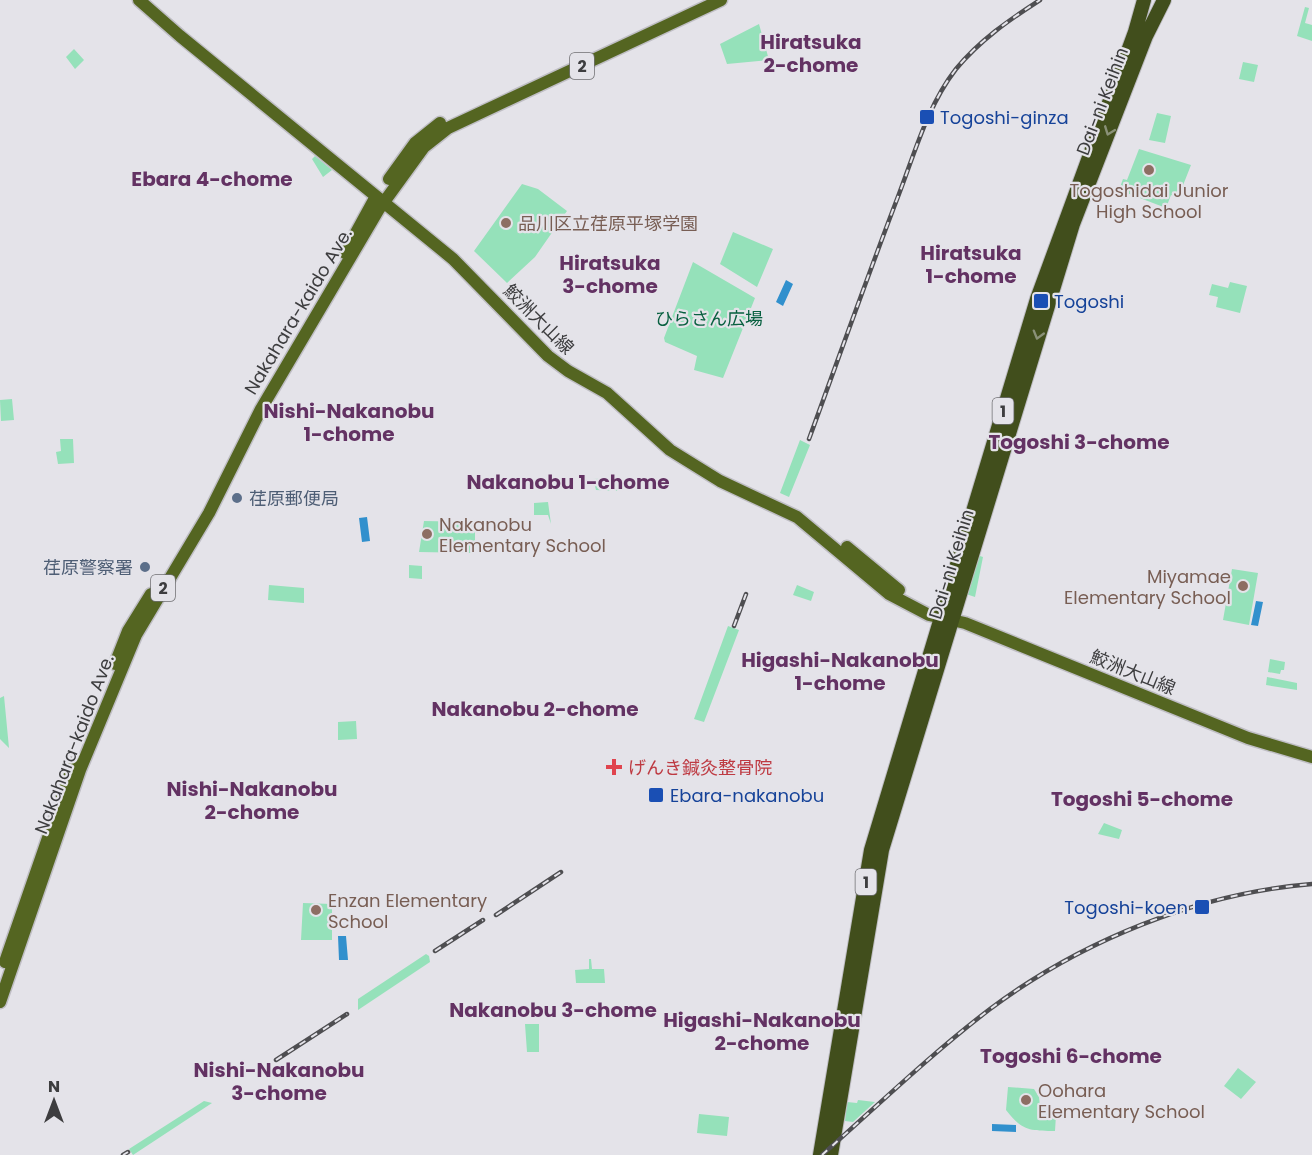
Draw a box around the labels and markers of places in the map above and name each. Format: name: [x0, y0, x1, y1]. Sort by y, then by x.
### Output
place label: Togoshi-ginza: [940, 105, 1069, 130]
marker: Togoshi-ginza: [918, 108, 936, 126]
marker: Togoshidai Junior High School: [1142, 163, 1156, 177]
place label: Togoshidai Junior High School: [1069, 178, 1229, 224]
place label: 品川区立荏原平塚学園: [518, 211, 698, 236]
marker: 品川区立荏原平塚学園: [499, 216, 513, 230]
place label: Togoshi: [1054, 289, 1124, 314]
marker: Togoshi: [1032, 292, 1050, 310]
place label: 荏原郵便局: [249, 486, 339, 511]
marker: 荏原郵便局: [230, 491, 244, 505]
place label: Nakanobu Elementary School: [439, 512, 606, 558]
marker: Nakanobu Elementary School: [420, 527, 434, 541]
place label: 荏原警察署: [43, 555, 133, 580]
marker: 荏原警察署: [138, 560, 152, 574]
place label: Miyamae Elementary School: [1064, 564, 1231, 610]
marker: Miyamae Elementary School: [1236, 579, 1250, 593]
place label: げんき鍼灸整骨院: [628, 755, 772, 780]
marker: げんき鍼灸整骨院: [605, 758, 623, 776]
place label: Ebara-nakanobu: [670, 783, 824, 808]
marker: Ebara-nakanobu: [647, 786, 665, 804]
place label: Enzan Elementary School: [328, 888, 487, 934]
place label: Togoshi-koen: [1064, 895, 1188, 920]
marker: Togoshi-koen: [1193, 898, 1211, 916]
marker: Enzan Elementary School: [309, 903, 323, 917]
place label: Oohara Elementary School: [1038, 1078, 1205, 1124]
marker: Oohara Elementary School: [1019, 1093, 1033, 1107]

